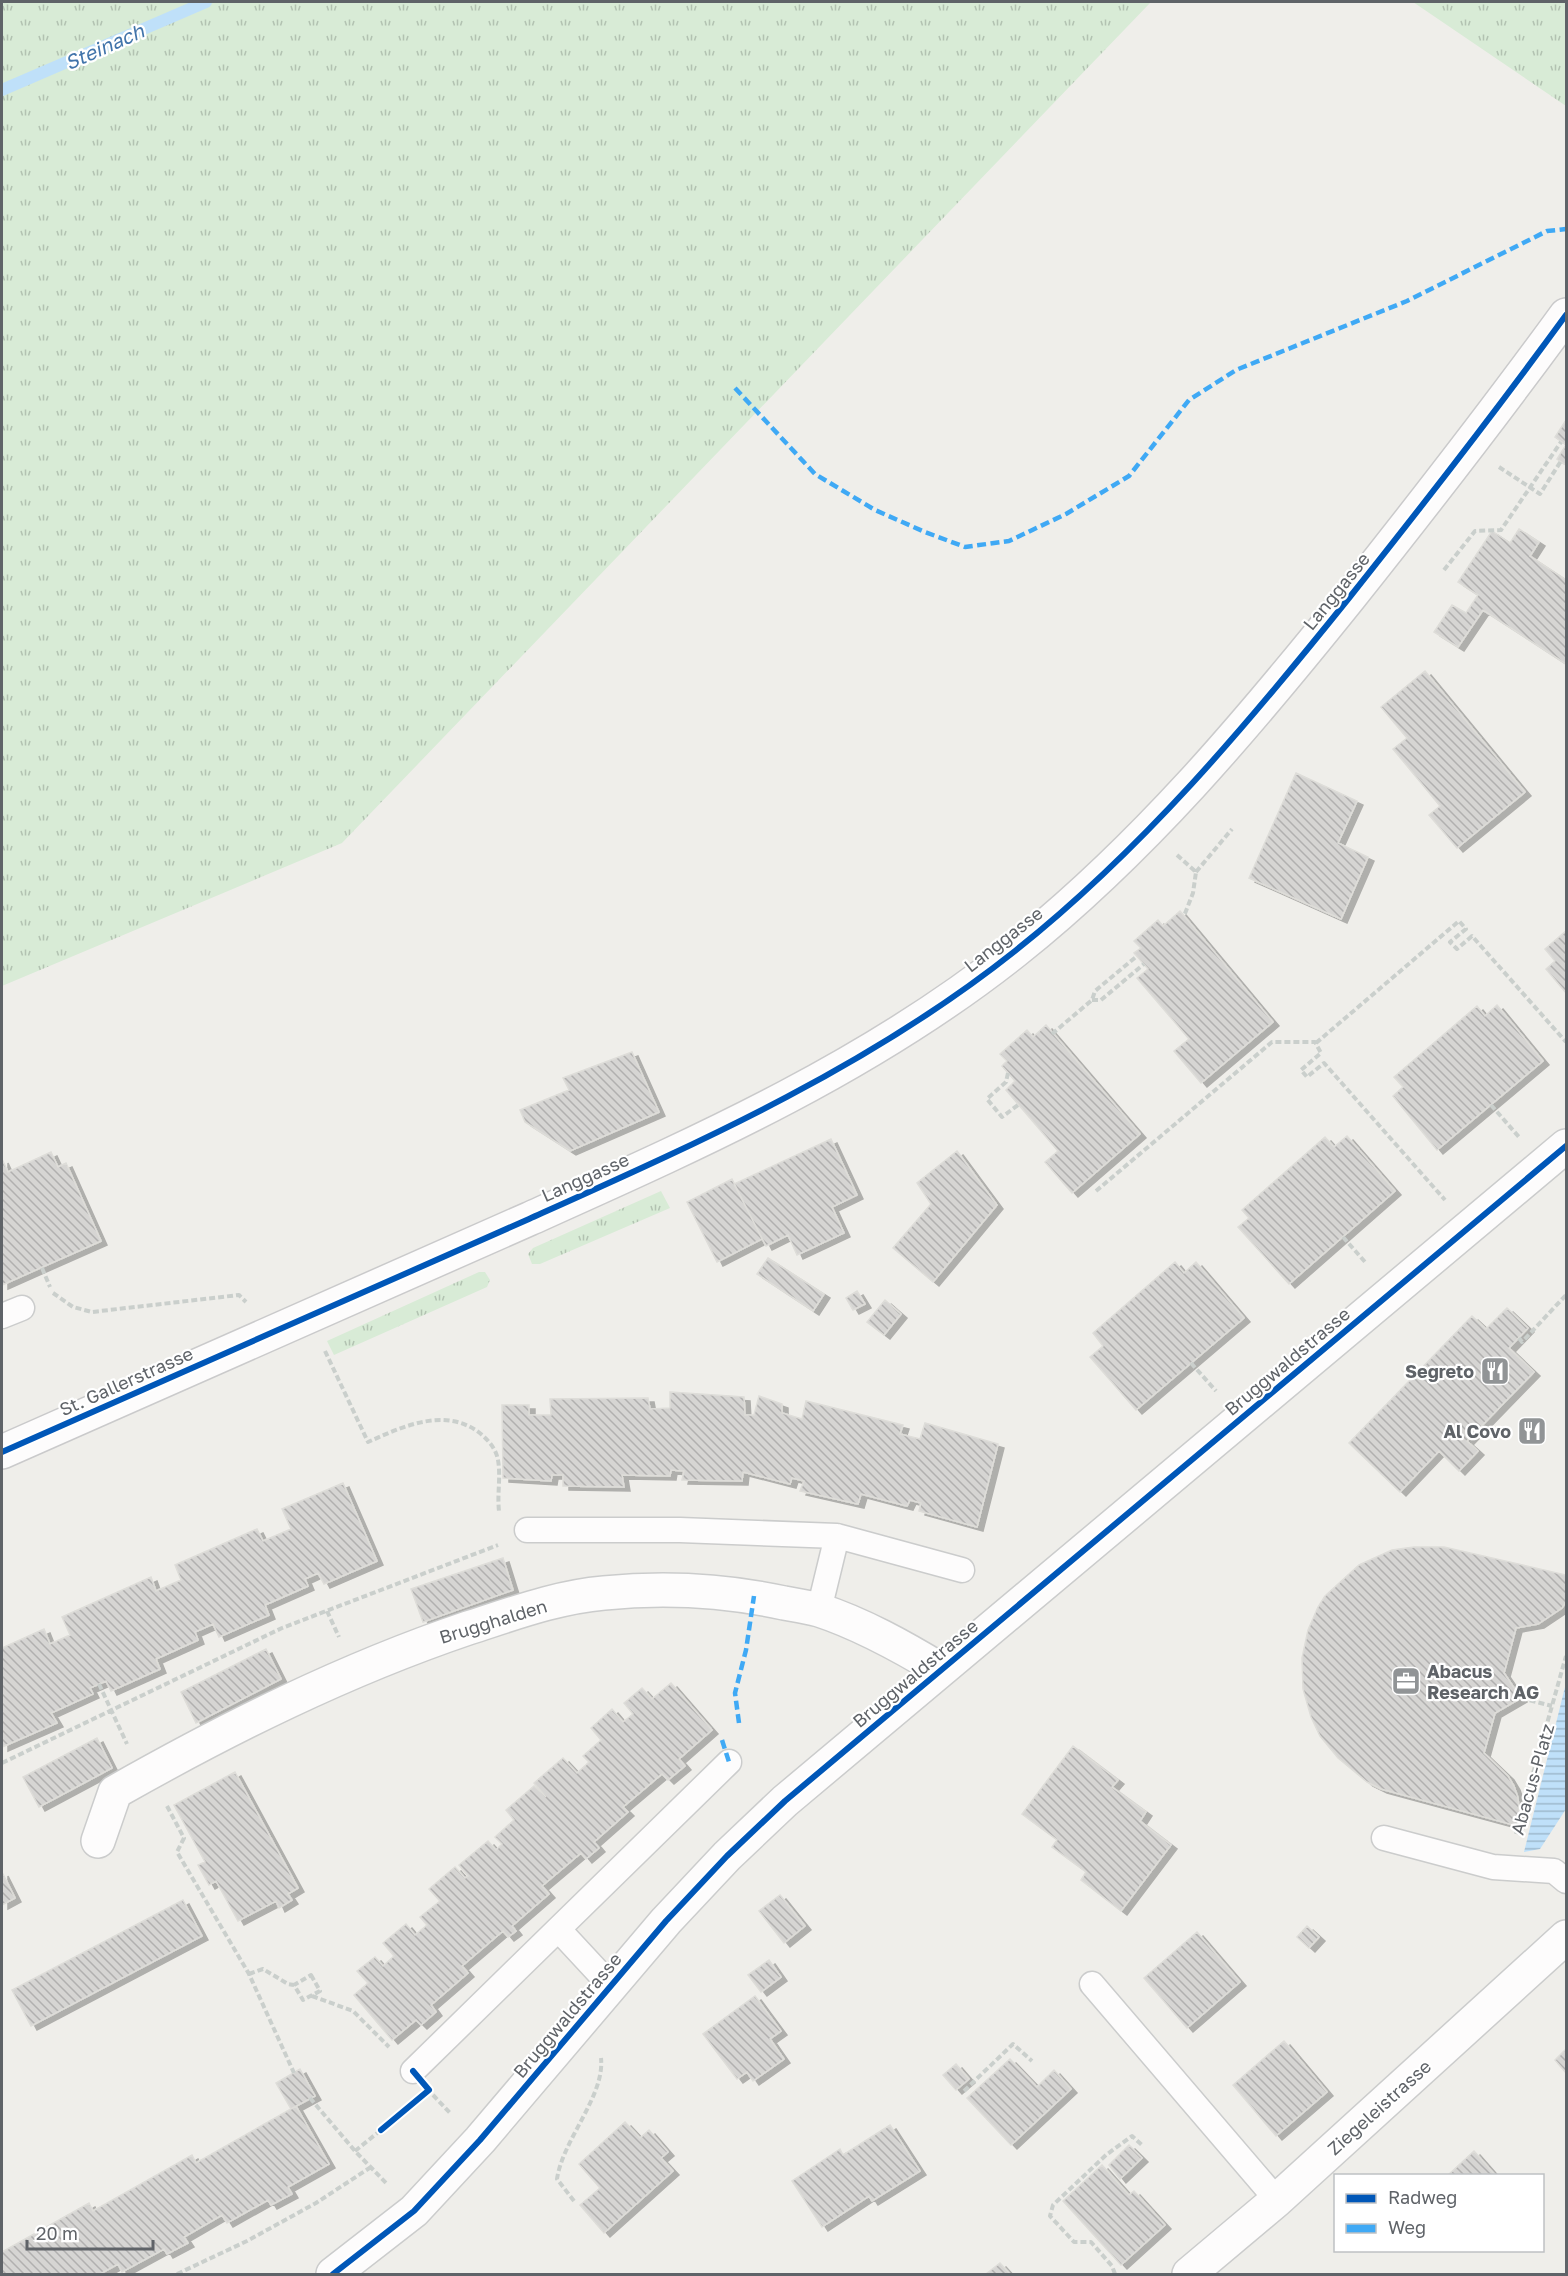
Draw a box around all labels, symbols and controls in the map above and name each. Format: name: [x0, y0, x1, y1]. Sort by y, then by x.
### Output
water label: Steinach: [61, 18, 148, 74]
street label: Langgasse: [1298, 548, 1374, 634]
street label: Langgasse: [959, 902, 1047, 976]
street label: Langgasse: [538, 1148, 632, 1206]
street label: Bruggwaldstrasse: [1220, 1302, 1354, 1420]
street label: St. Gallerstrasse: [56, 1342, 196, 1420]
restaurant icon: Segreto: [1479, 1355, 1511, 1387]
place label: Segreto: [1405, 1360, 1474, 1382]
restaurant icon: Al Covo: [1516, 1415, 1548, 1447]
place label: Al Covo: [1443, 1420, 1511, 1442]
street label: Brugghalden: [436, 1594, 550, 1648]
street label: Bruggwaldstrasse: [848, 1614, 982, 1732]
place label: Abacus Research AG: [1427, 1660, 1539, 1703]
office icon: Abacus Research AG: [1390, 1665, 1422, 1697]
street label: Abacus-Platz: [1506, 1721, 1558, 1837]
street label: Bruggwaldstrasse: [508, 1948, 626, 2082]
street label: Ziegeleistrasse: [1323, 2055, 1435, 2159]
legend: [1334, 2174, 1544, 2252]
text: Radweg: [1388, 2186, 1457, 2208]
scale bar: [27, 2213, 153, 2251]
text: Weg: [1388, 2216, 1426, 2238]
text: 20 m: [36, 2222, 78, 2244]

